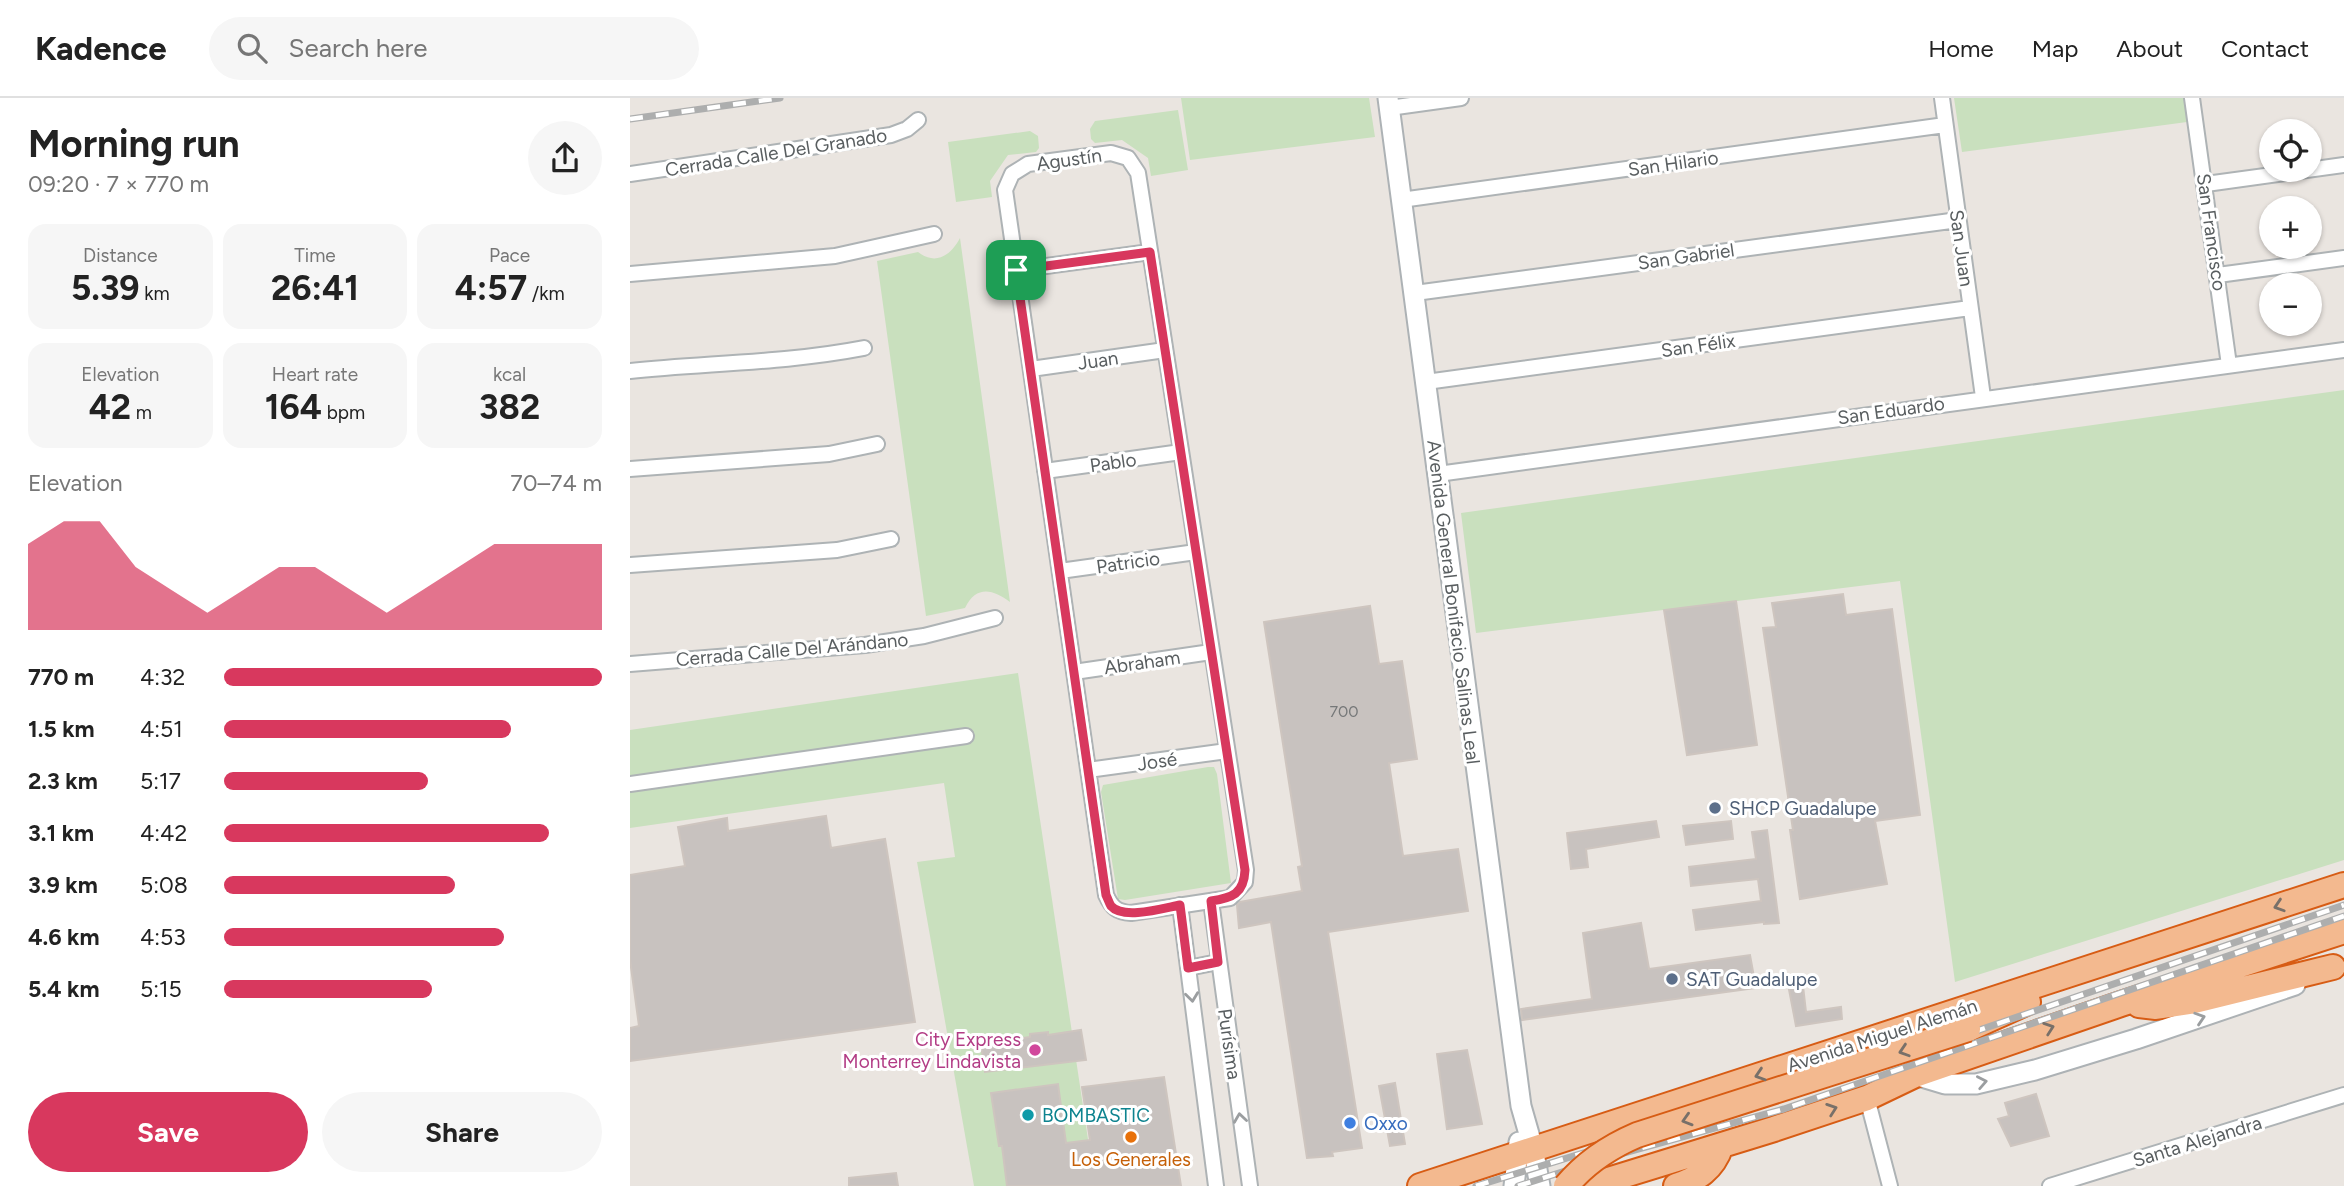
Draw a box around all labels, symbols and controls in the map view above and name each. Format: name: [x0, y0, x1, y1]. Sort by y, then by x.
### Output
search box: [209, 17, 699, 80]
text: Kadence: [35, 29, 167, 68]
icon: search: [233, 29, 271, 67]
text: Search here: [289, 32, 427, 64]
text: Home: [1928, 34, 1994, 63]
text: Map: [2032, 34, 2078, 63]
text: About: [2116, 34, 2183, 63]
text: Contact: [2221, 34, 2309, 63]
map controls: [2259, 119, 2322, 336]
button: locate: [2259, 119, 2322, 182]
text: Morning run: [28, 121, 240, 167]
button: share: [528, 121, 602, 195]
street label: Cerrada Calle Del Granado: [664, 124, 889, 181]
street label: Agustín: [1035, 144, 1103, 175]
street label: San Hilario: [1626, 146, 1720, 181]
text: 09:20 · 7 × 770 m: [28, 170, 209, 198]
street label: San Francisco: [2192, 172, 2231, 292]
button: +: [2259, 196, 2322, 259]
street label: San Juan: [1945, 208, 1978, 288]
street label: San Gabriel: [1636, 238, 1736, 275]
pin: [986, 240, 1046, 300]
text: Distance: [83, 244, 158, 267]
text: Time: [294, 244, 336, 267]
text: Pace: [489, 244, 530, 267]
icon: arrive: [997, 251, 1035, 289]
text: 5.39: [71, 267, 140, 309]
text: 26:41: [271, 267, 359, 309]
text: 4:57: [455, 267, 527, 309]
button: −: [2259, 273, 2322, 336]
text: km: [140, 282, 170, 305]
text: /km: [527, 282, 565, 305]
street label: San Félix: [1659, 329, 1737, 362]
street label: Juan: [1076, 346, 1120, 375]
text: Elevation: [81, 363, 159, 386]
text: Heart rate: [272, 363, 358, 386]
text: kcal: [493, 363, 526, 386]
text: 42: [89, 386, 131, 428]
text: 164: [265, 386, 322, 428]
text: 382: [479, 386, 540, 428]
street label: San Eduardo: [1836, 392, 1946, 429]
text: m: [131, 401, 152, 424]
text: bpm: [322, 401, 365, 424]
street label: Avenida General Bonifacio Salinas Leal: [1422, 439, 1485, 766]
street label: Pablo: [1088, 448, 1138, 477]
text: Elevation: [28, 469, 123, 497]
text: 70–74 m: [510, 469, 602, 497]
street label: Patricio: [1095, 547, 1161, 578]
street label: Cerrada Calle Del Arándano: [675, 628, 909, 671]
street label: Abraham: [1103, 646, 1182, 679]
text: 770 m: [28, 663, 94, 691]
text: 4:32: [140, 663, 185, 691]
house number: 700: [1329, 702, 1359, 721]
text: 1.5 km: [28, 715, 95, 743]
text: 4:51: [140, 715, 183, 743]
street label: José: [1136, 747, 1179, 776]
text: 2.3 km: [28, 767, 98, 795]
text: 5:17: [140, 767, 181, 795]
place label: SHCP Guadalupe: [1729, 797, 1876, 820]
marker: SHCP Guadalupe: [1707, 800, 1723, 816]
text: 3.1 km: [28, 819, 94, 847]
text: 4:42: [140, 819, 187, 847]
text: 3.9 km: [28, 871, 98, 899]
text: 5:08: [140, 871, 188, 899]
one-way arrow: [2274, 898, 2286, 912]
text: 4.6 km: [28, 923, 100, 951]
text: 4:53: [140, 923, 186, 951]
place label: SAT Guadalupe: [1686, 968, 1817, 991]
marker: SAT Guadalupe: [1664, 971, 1680, 987]
text: 5.4 km: [28, 975, 100, 1003]
text: 5:15: [140, 975, 182, 1003]
one-way arrow: [1185, 991, 1200, 1003]
street label: Avenida Miguel Alemán: [1784, 994, 1980, 1077]
street label: Purísima: [1213, 1007, 1246, 1081]
one-way arrow: [2193, 1012, 2206, 1026]
one-way arrow: [2043, 1022, 2055, 1036]
place label: City Express Monterrey Lindavista: [843, 1028, 1021, 1073]
marker: City Express Monterrey Lindavista: [1027, 1042, 1043, 1058]
one-way arrow: [1898, 1043, 1910, 1057]
one-way arrow: [1754, 1067, 1767, 1081]
one-way arrow: [1976, 1076, 1988, 1091]
button: Save: [28, 1092, 308, 1172]
button: Share: [322, 1092, 602, 1172]
one-way arrow: [1826, 1103, 1838, 1117]
place label: BOMBASTIC: [1042, 1104, 1150, 1127]
marker: BOMBASTIC: [1020, 1107, 1036, 1123]
one-way arrow: [1681, 1111, 1693, 1126]
street label: Santa Alejandra: [2130, 1111, 2264, 1172]
place label: Oxxo: [1364, 1112, 1408, 1135]
one-way arrow: [1233, 1113, 1248, 1124]
marker: Oxxo: [1342, 1115, 1358, 1131]
marker: Los Generales: [1123, 1129, 1139, 1145]
place label: Los Generales: [1071, 1148, 1191, 1171]

